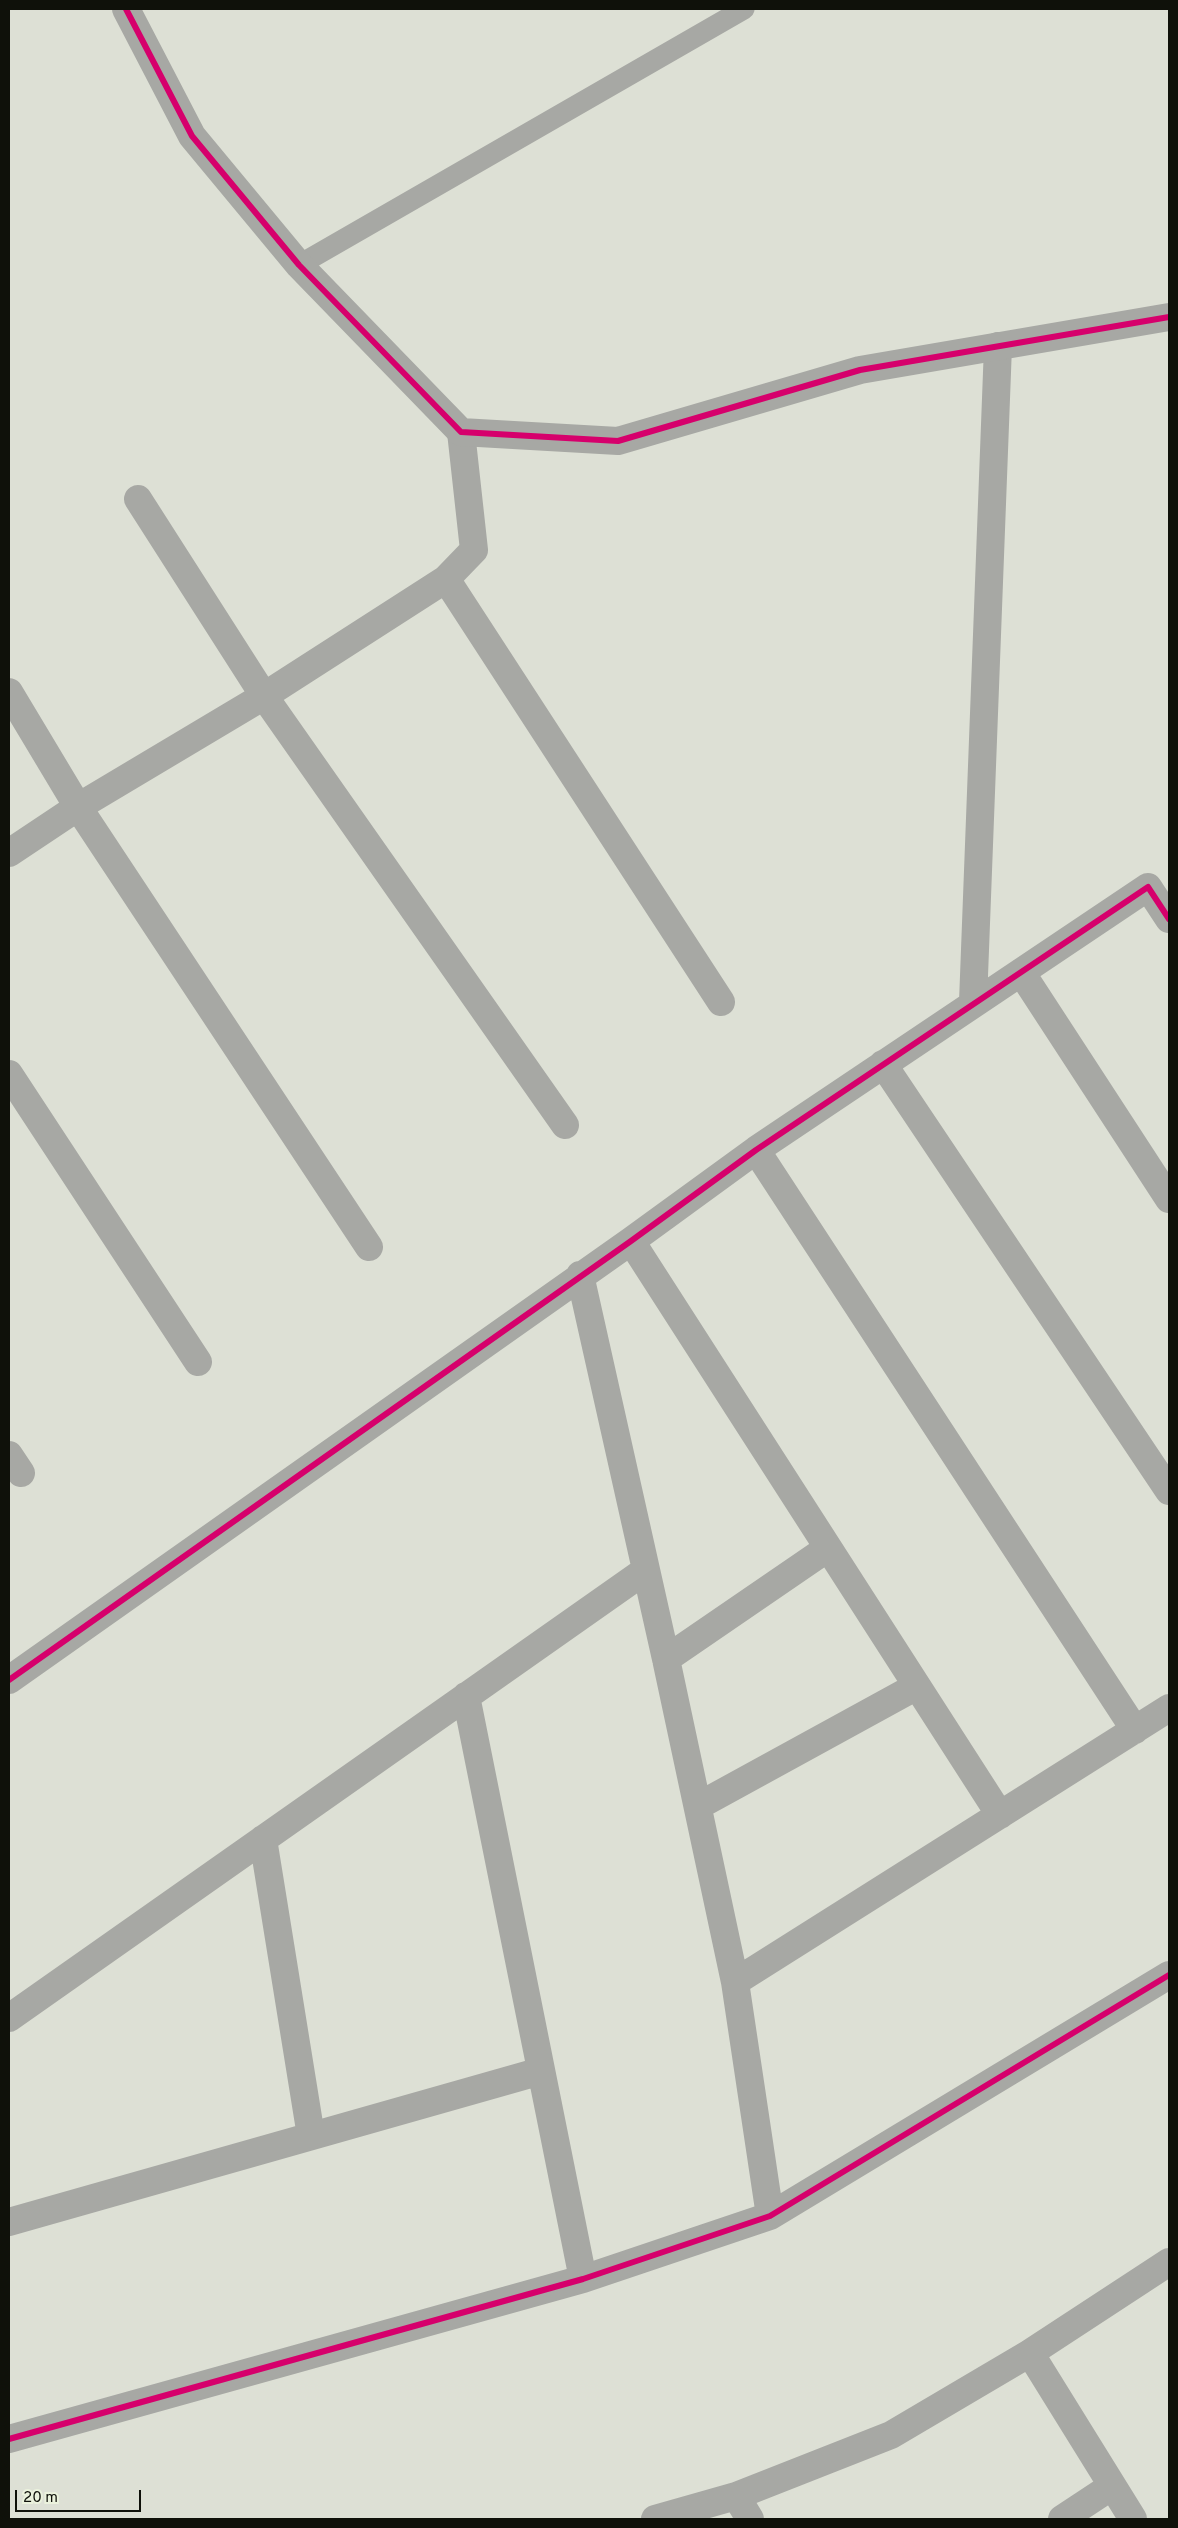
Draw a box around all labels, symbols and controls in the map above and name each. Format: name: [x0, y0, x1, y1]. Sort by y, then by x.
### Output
scale bar: [18, 2480, 144, 2512]
text: 20 m: [23, 2489, 58, 2508]

